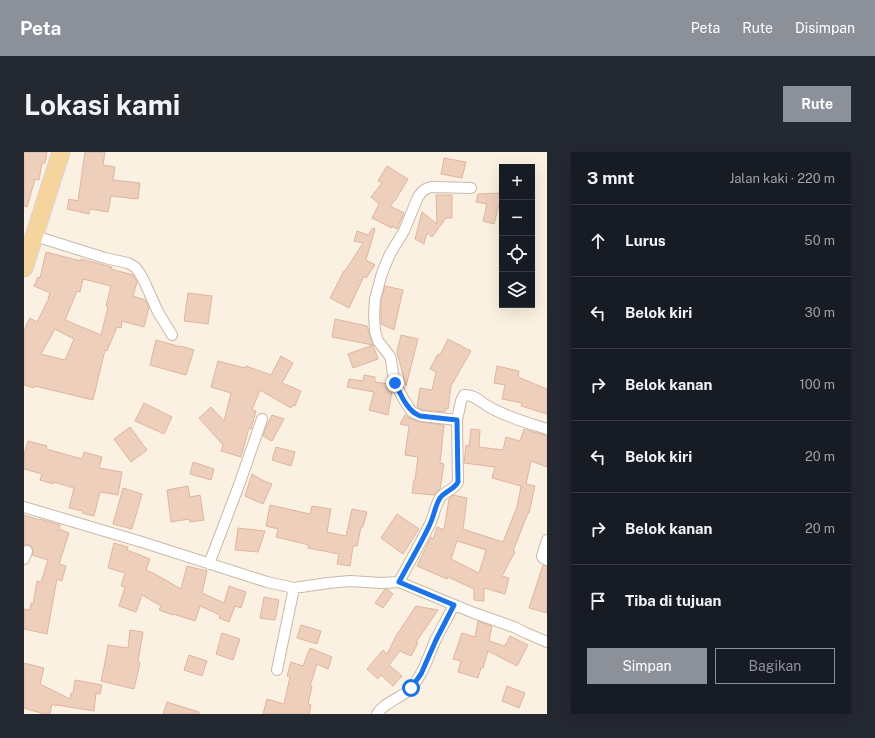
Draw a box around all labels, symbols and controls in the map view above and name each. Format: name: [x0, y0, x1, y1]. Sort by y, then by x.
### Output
text: Peta: [20, 17, 61, 39]
text: Peta: [691, 20, 720, 36]
text: Rute: [742, 20, 773, 36]
text: Disimpan: [795, 20, 855, 36]
button: Rute: [783, 86, 851, 122]
text: Lokasi kami: [24, 88, 180, 121]
map controls: [499, 164, 535, 308]
button: +: [499, 164, 535, 200]
text: 3 mnt: [587, 168, 634, 188]
text: Jalan kaki · 220 m: [729, 171, 835, 186]
button: −: [499, 200, 535, 236]
icon: ahead: [587, 230, 609, 252]
text: Lurus: [625, 232, 666, 249]
text: 50 m: [804, 233, 835, 248]
button: locate: [499, 236, 535, 272]
button: layers: [499, 272, 535, 308]
icon: left: [587, 302, 609, 324]
text: Belok kiri: [625, 304, 692, 321]
text: 30 m: [805, 305, 835, 320]
route end: [386, 374, 404, 392]
icon: right: [587, 374, 609, 396]
text: Belok kanan: [625, 376, 712, 393]
text: 100 m: [799, 377, 835, 392]
icon: left: [587, 446, 609, 468]
text: Belok kiri: [625, 448, 692, 465]
text: 20 m: [805, 449, 835, 464]
icon: right: [587, 518, 609, 540]
text: Belok kanan: [625, 520, 712, 537]
text: 20 m: [805, 521, 835, 536]
icon: arrive: [587, 590, 609, 612]
text: Tiba di tujuan: [625, 592, 721, 609]
button: Simpan: [587, 648, 707, 684]
button: Bagikan: [715, 648, 835, 684]
route start: [402, 679, 420, 697]

